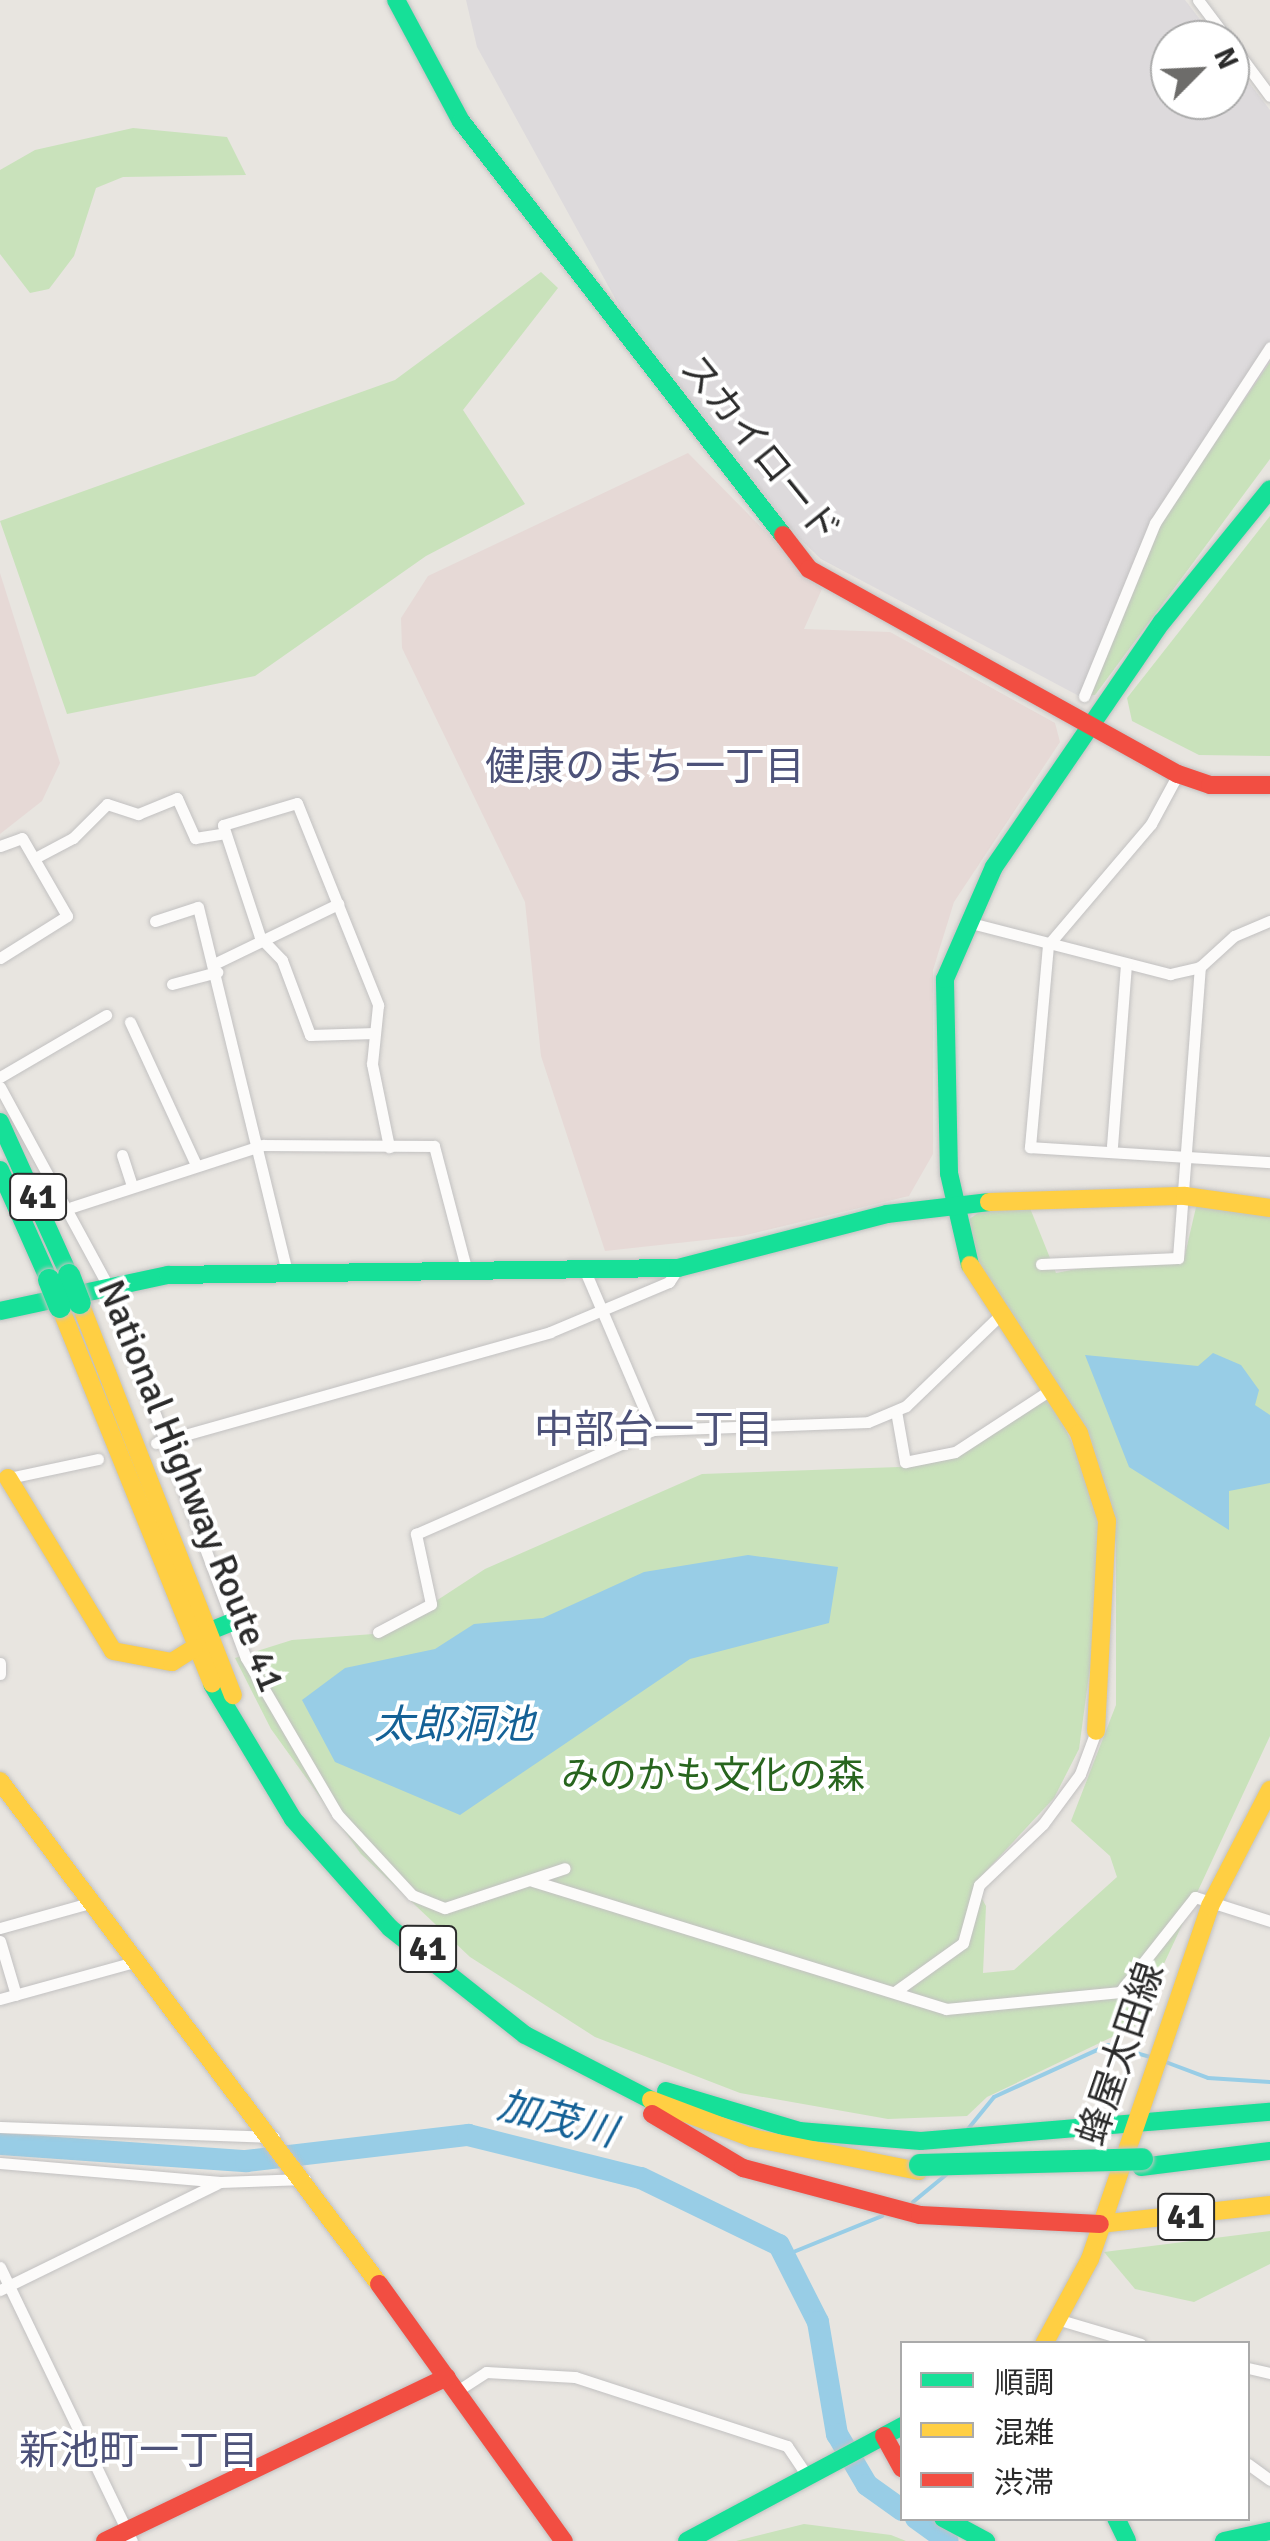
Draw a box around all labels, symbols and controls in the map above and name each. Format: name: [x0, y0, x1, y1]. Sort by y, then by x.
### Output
north arrow: [1150, 20, 1250, 120]
text: N: [1206, 43, 1245, 74]
street label: スカイロード: [671, 346, 849, 552]
district label: 健康のまち一丁目: [485, 743, 805, 791]
road number: 41: [8, 1167, 68, 1227]
street label: National Highway Route 41: [87, 1273, 295, 1699]
district label: 中部台一丁目: [534, 1406, 774, 1454]
water label: 太郎洞池: [374, 1701, 534, 1749]
park label: みのかも文化の森: [561, 1753, 865, 1799]
road number: 41: [398, 1919, 458, 1979]
street label: 蜂屋太田線: [1069, 1957, 1173, 2151]
water label: 加茂川: [493, 2081, 621, 2157]
road number: 41: [1156, 2187, 1216, 2247]
legend: [900, 2341, 1250, 2521]
text: 順調: [994, 2365, 1054, 2402]
text: 混雑: [994, 2415, 1054, 2452]
district label: 新池町一丁目: [19, 2427, 259, 2475]
text: 渋滞: [994, 2465, 1054, 2502]

